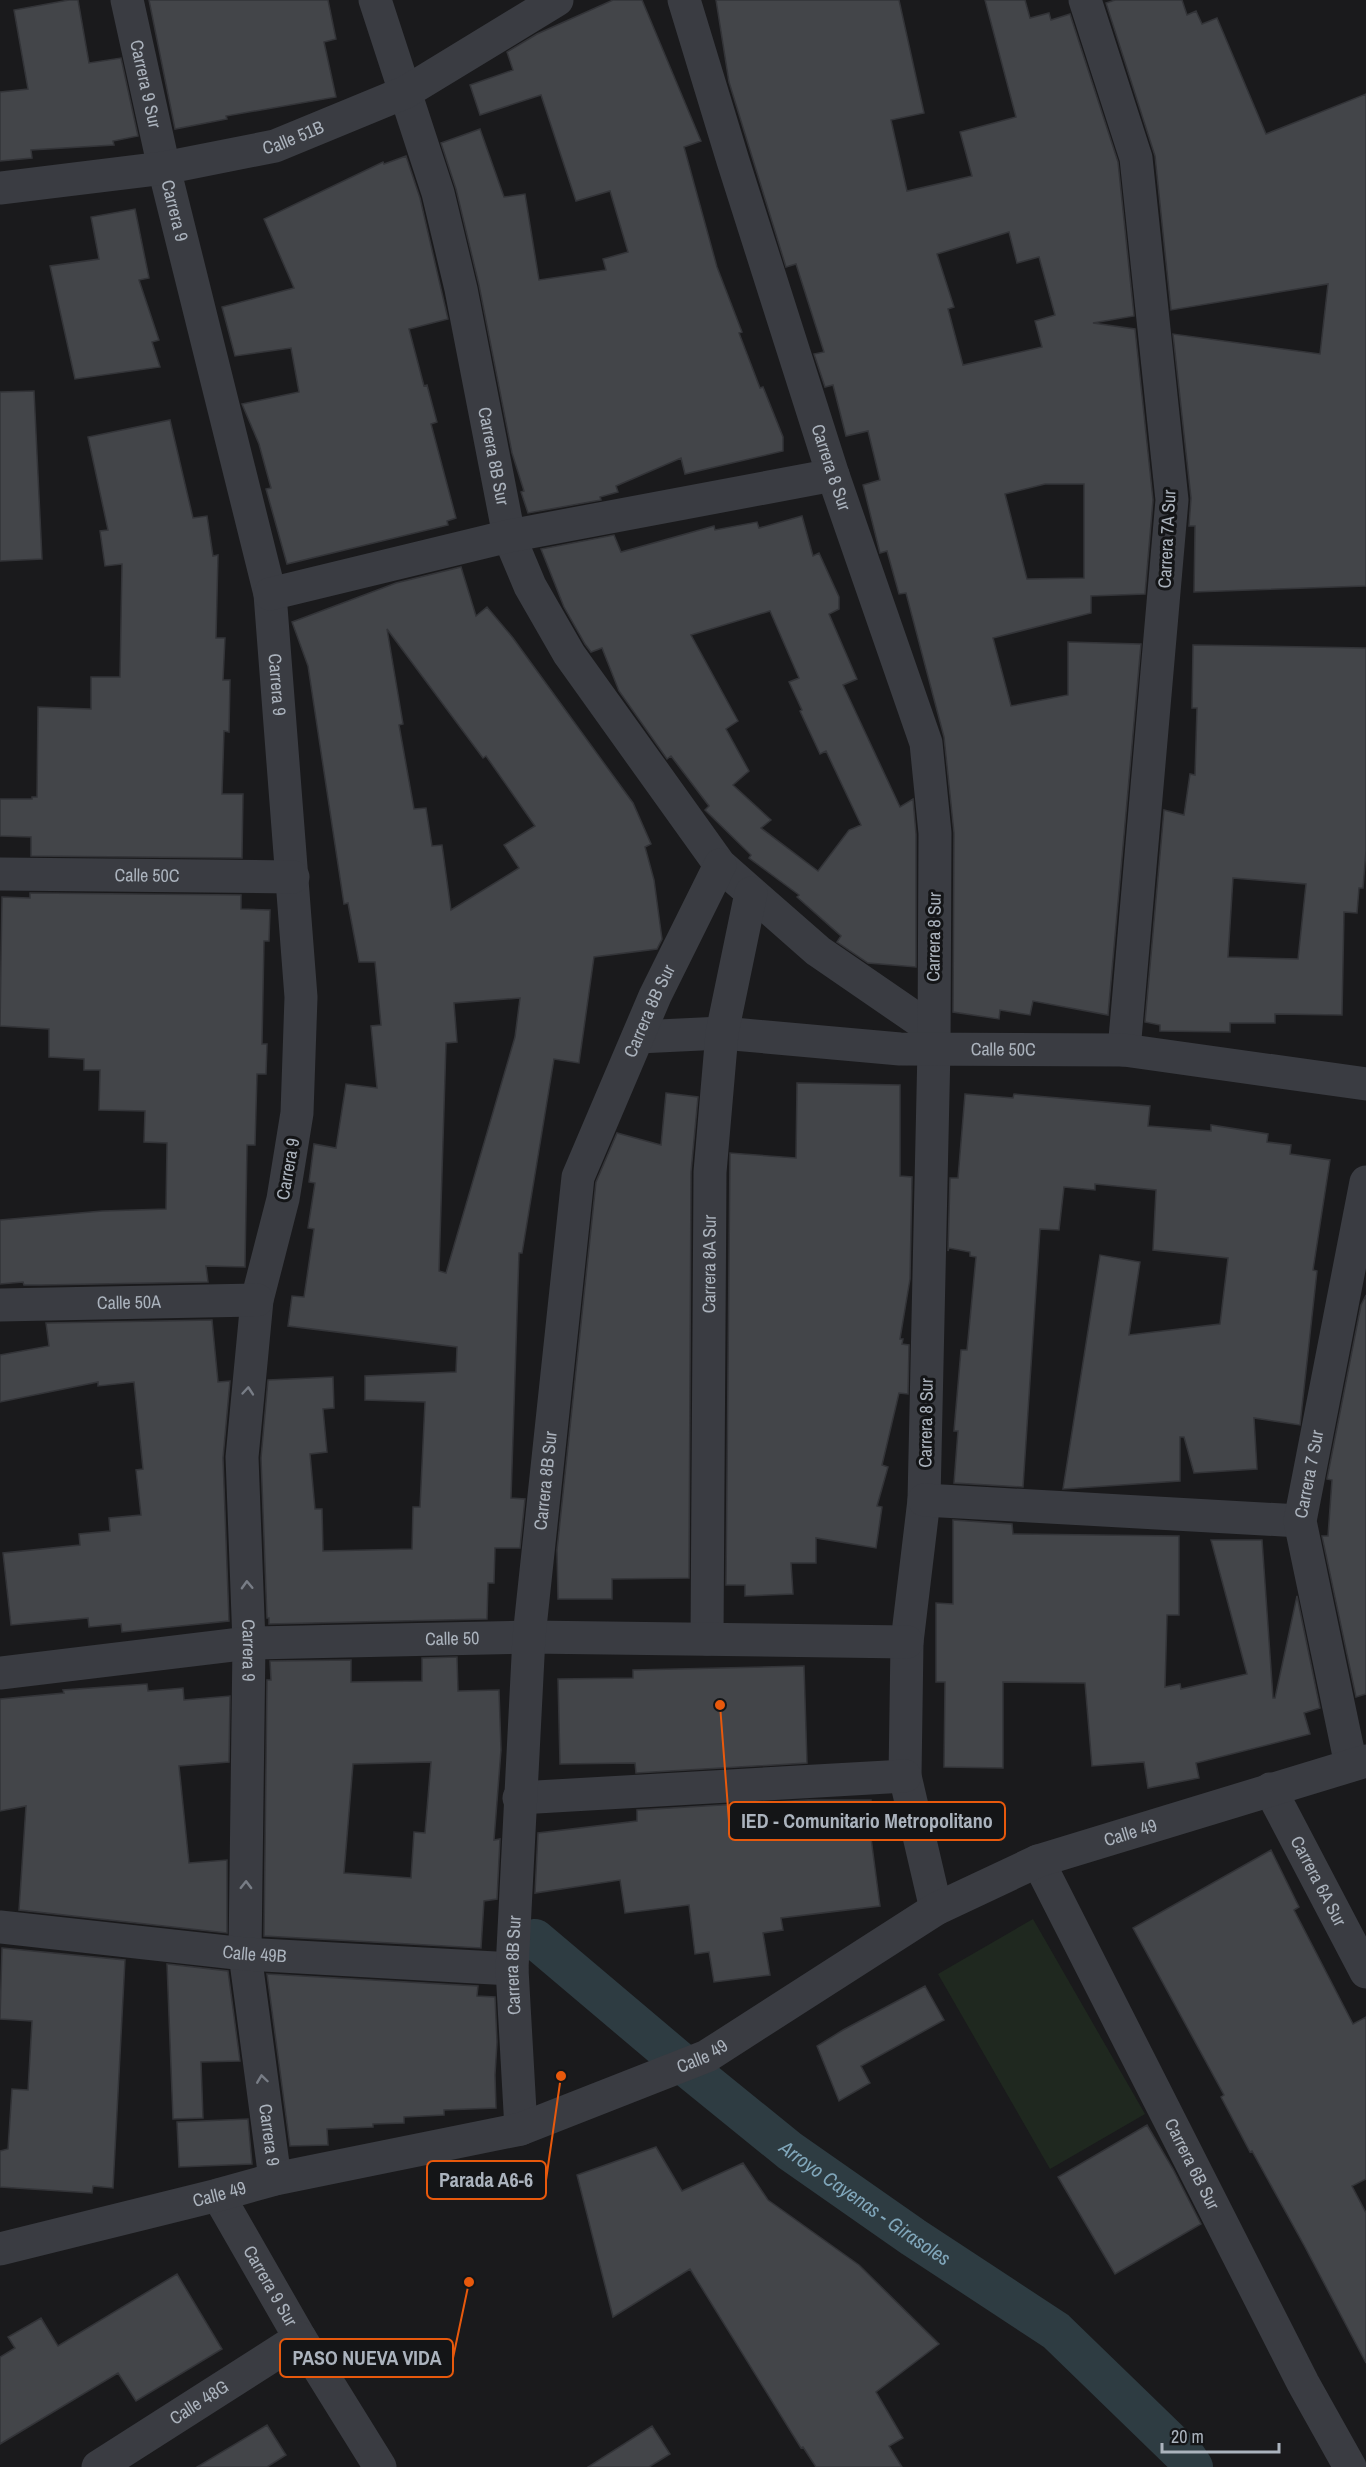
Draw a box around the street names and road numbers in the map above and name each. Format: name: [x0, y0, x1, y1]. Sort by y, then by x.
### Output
street label: Carrera 9 Sur: [124, 37, 168, 130]
street label: Calle 51B: [260, 114, 327, 160]
street label: Carrera 9: [155, 177, 195, 244]
street label: Carrera 8B Sur: [472, 405, 516, 507]
street label: Carrera 8 Sur: [806, 421, 857, 514]
street label: Carrera 7A Sur: [1151, 489, 1182, 589]
street label: Carrera 9: [263, 653, 292, 717]
street label: Calle 50C: [114, 862, 180, 888]
street label: Carrera 8 Sur: [920, 892, 947, 982]
street label: Carrera 8B Sur: [617, 960, 681, 1061]
street label: Calle 50C: [971, 1036, 1036, 1062]
street label: Carrera 9: [270, 1136, 305, 1202]
street label: Carrera 8A Sur: [696, 1215, 722, 1313]
street label: Calle 50A: [97, 1289, 161, 1315]
street label: Carrera 8 Sur: [912, 1378, 939, 1468]
street label: Carrera 7 Sur: [1288, 1428, 1329, 1520]
street label: Carrera 8B Sur: [527, 1430, 563, 1531]
street label: Carrera 9: [236, 1619, 262, 1682]
street label: Calle 50: [425, 1625, 480, 1651]
street label: Calle 49: [1101, 1813, 1160, 1852]
street label: Carrera 6A Sur: [1285, 1831, 1353, 1930]
street label: Carrera 8B Sur: [499, 1915, 527, 2016]
street label: Calle 49B: [221, 1939, 287, 1968]
street label: Calle 49: [673, 2033, 732, 2079]
street label: Carrera 9: [253, 2102, 286, 2167]
street label: Carrera 6B Sur: [1159, 2114, 1226, 2214]
street label: Calle 49: [190, 2175, 249, 2213]
street label: Carrera 9 Sur: [238, 2241, 304, 2331]
street label: Calle 48G: [164, 2374, 233, 2430]

